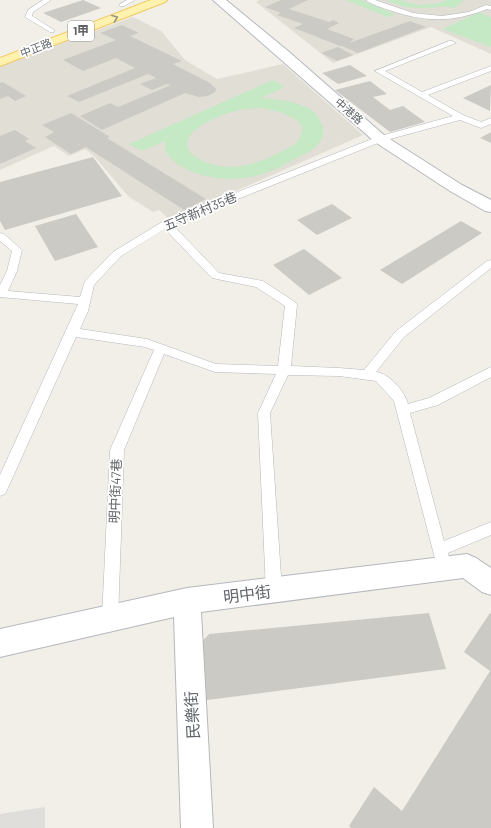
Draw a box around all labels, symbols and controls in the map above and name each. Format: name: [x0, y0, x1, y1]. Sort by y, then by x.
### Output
one-way arrow: [111, 14, 118, 22]
road number: 1甲: [68, 21, 94, 41]
street label: 中正路: [18, 36, 54, 60]
street label: 中港路: [333, 95, 366, 126]
street label: 五守新村35巷: [161, 188, 239, 234]
street label: 明中街47巷: [106, 458, 124, 524]
street label: 明中街: [222, 581, 272, 606]
street label: 民樂街: [181, 691, 202, 739]

